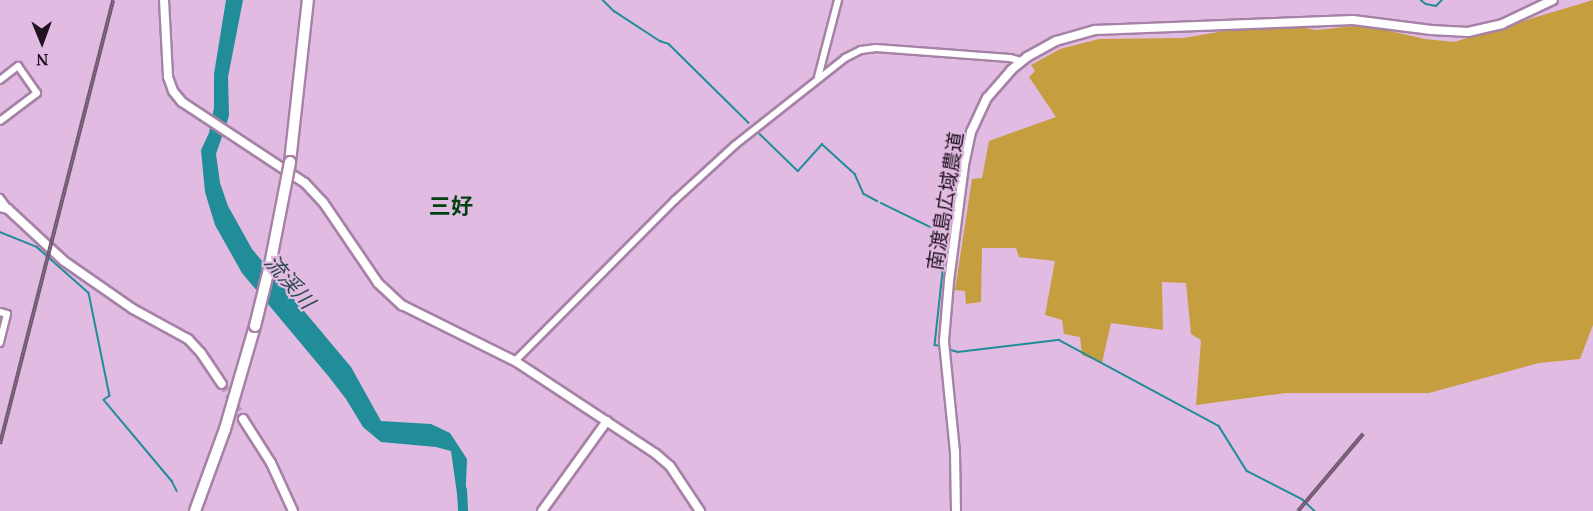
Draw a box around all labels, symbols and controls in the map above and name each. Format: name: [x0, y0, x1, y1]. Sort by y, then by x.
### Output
north arrow: [12, 12, 72, 72]
text: N: [36, 49, 49, 71]
street label: 南渡島広域農道: [922, 130, 968, 272]
district label: 三好: [429, 193, 473, 219]
water label: 流渓川: [260, 249, 320, 313]

